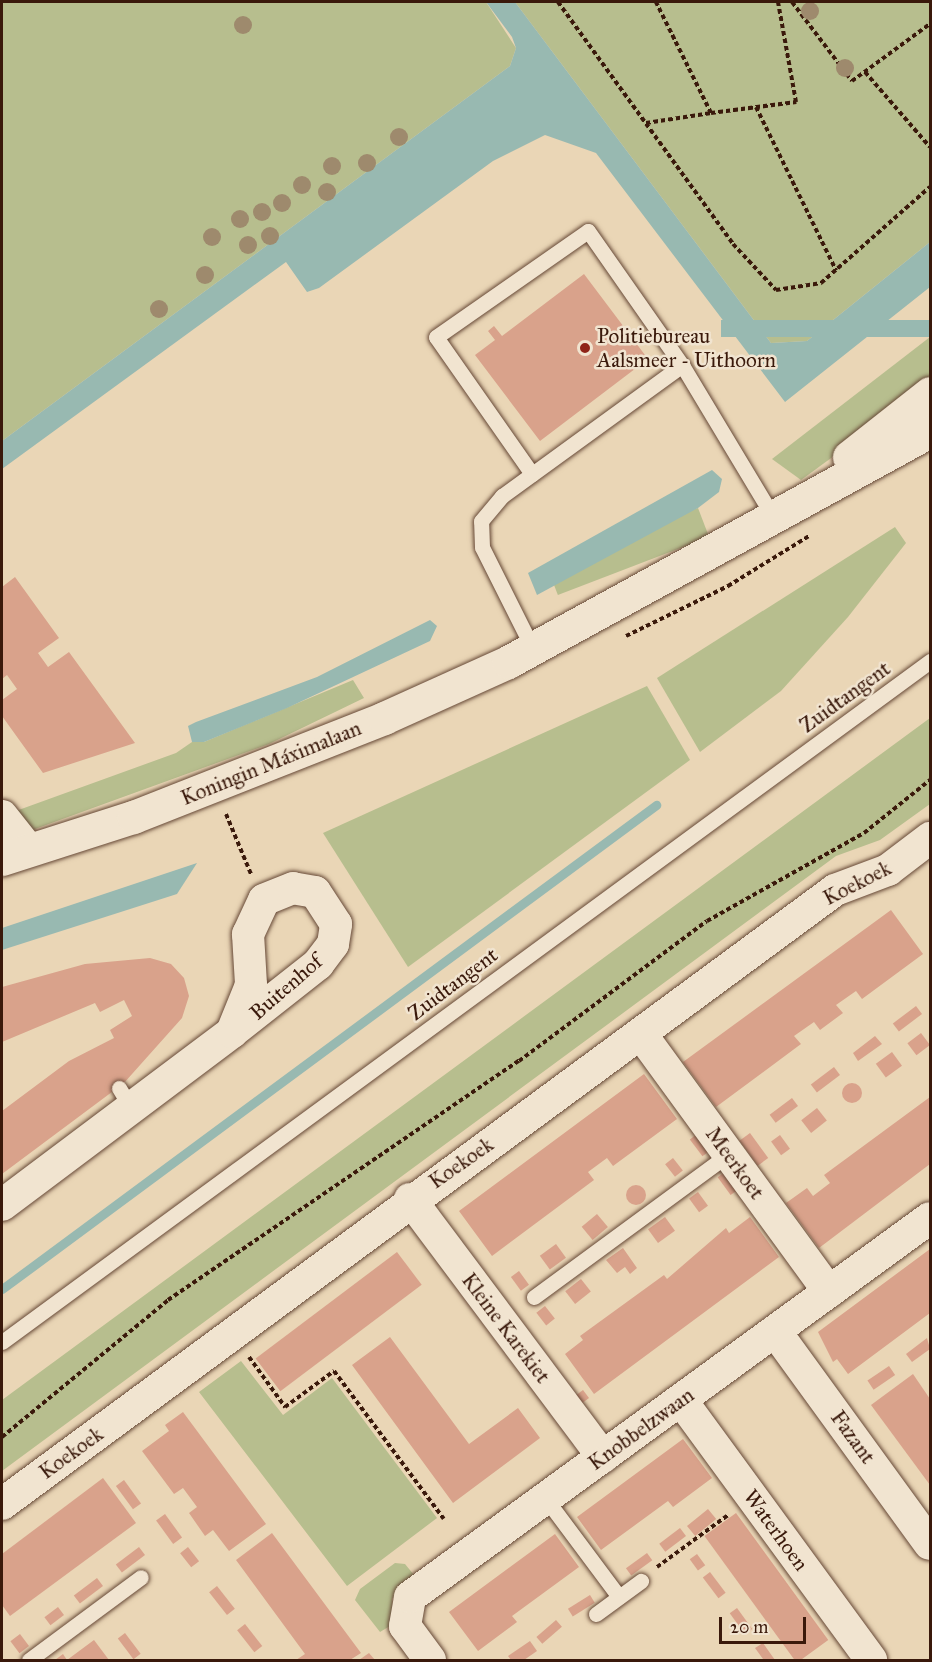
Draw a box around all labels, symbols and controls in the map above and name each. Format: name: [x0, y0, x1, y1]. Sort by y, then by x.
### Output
place label: Politiebureau Aalsmeer - Uithoorn: [597, 323, 776, 373]
marker: Politiebureau Aalsmeer - Uithoorn: [578, 341, 592, 355]
street label: Zuidtangent: [795, 656, 895, 738]
street label: Koningin Máximalaan: [177, 715, 365, 811]
street label: Koekoek: [819, 855, 895, 911]
street label: Zuidtangent: [403, 942, 503, 1026]
street label: Buitenhof: [245, 949, 327, 1025]
street label: Meerkoet: [700, 1122, 770, 1204]
street label: Koekoek: [424, 1132, 498, 1194]
street label: Kleine Karekiet: [456, 1268, 556, 1388]
street label: Knobbelzwaan: [583, 1382, 699, 1476]
street label: Fazant: [825, 1406, 881, 1468]
street label: Koekoek: [34, 1421, 108, 1485]
street label: Waterhoen: [738, 1485, 814, 1575]
scale bar: [722, 1605, 809, 1643]
text: 20 m: [730, 1616, 768, 1638]

